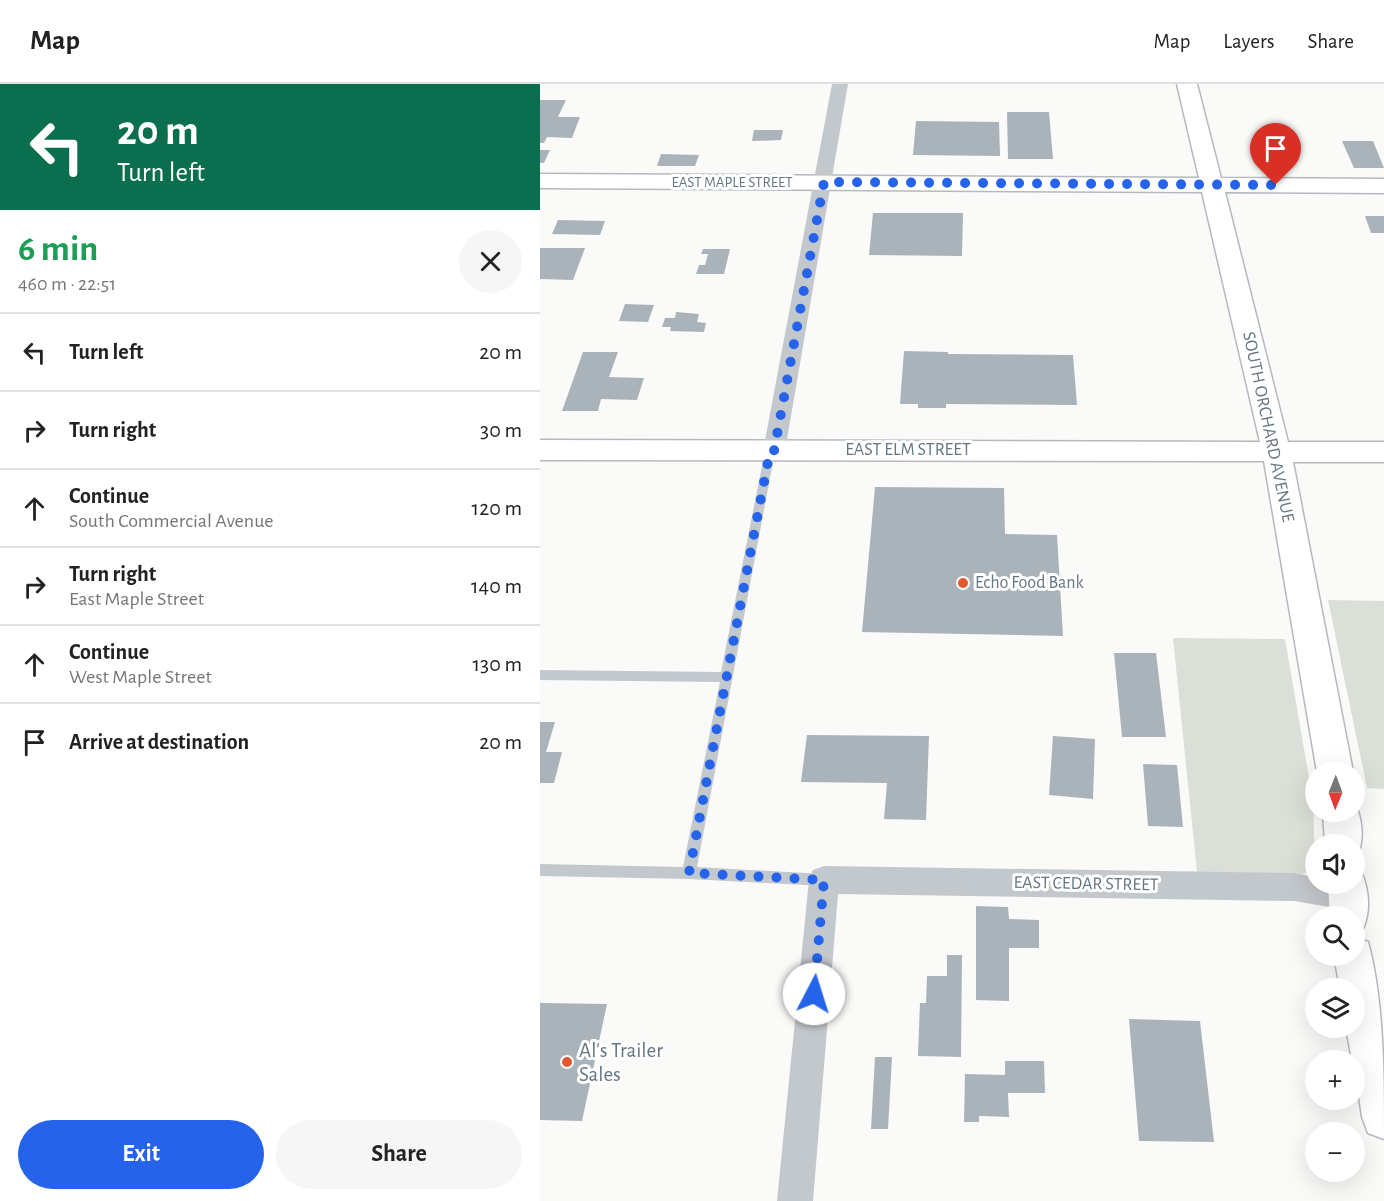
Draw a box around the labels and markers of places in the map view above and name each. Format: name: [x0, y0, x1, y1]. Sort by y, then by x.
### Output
pin: [1250, 123, 1301, 185]
place label: Echo Food Bank: [975, 574, 1085, 592]
marker: Echo Food Bank: [956, 576, 970, 590]
place label: Al's Trailer Sales: [579, 1040, 663, 1085]
marker: Al's Trailer Sales: [560, 1055, 574, 1069]

